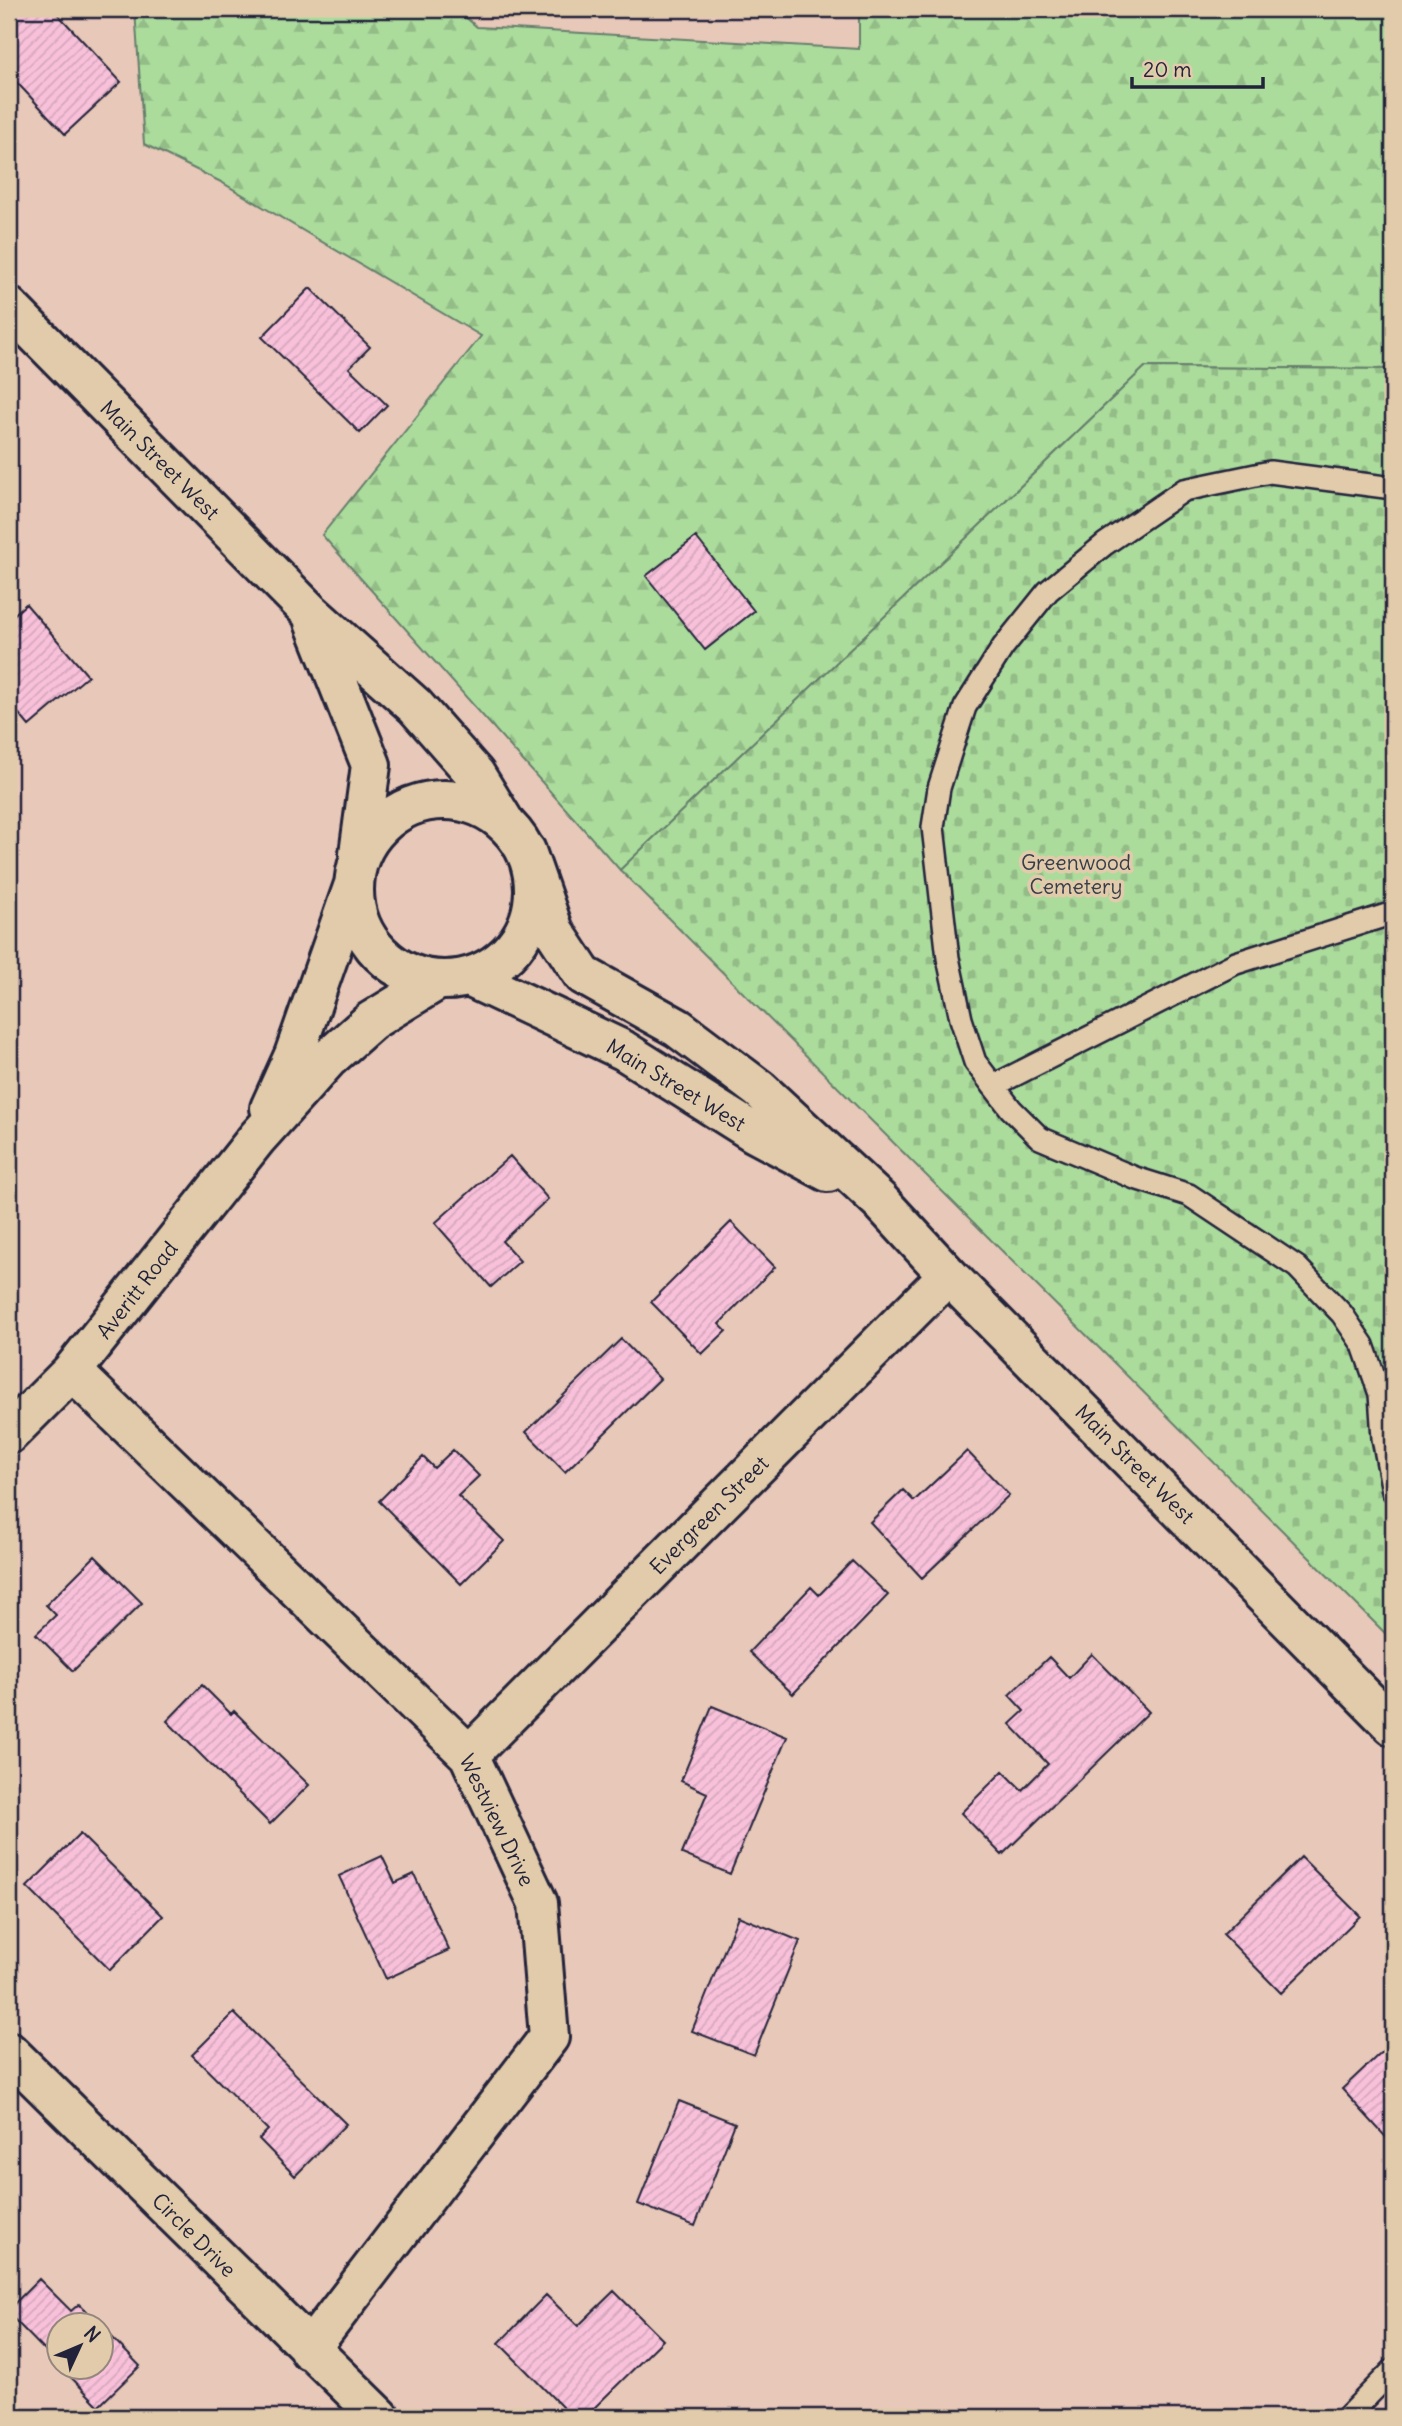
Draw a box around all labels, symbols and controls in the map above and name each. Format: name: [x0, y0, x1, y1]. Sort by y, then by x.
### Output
scale bar: [1132, 46, 1264, 90]
text: 20 m: [1143, 56, 1192, 83]
street label: Main Street West: [95, 395, 225, 525]
park label: Greenwood Cemetery: [1021, 849, 1131, 900]
street label: Main Street West: [601, 1033, 751, 1137]
street label: Averitt Road: [90, 1236, 184, 1344]
street label: Main Street West: [1070, 1399, 1200, 1529]
street label: Evergreen Street: [644, 1450, 774, 1580]
street label: Westview Drive: [453, 1750, 541, 1890]
street label: Circle Drive: [146, 2187, 242, 2283]
north arrow: [46, 2310, 116, 2380]
text: N: [79, 2321, 105, 2347]

